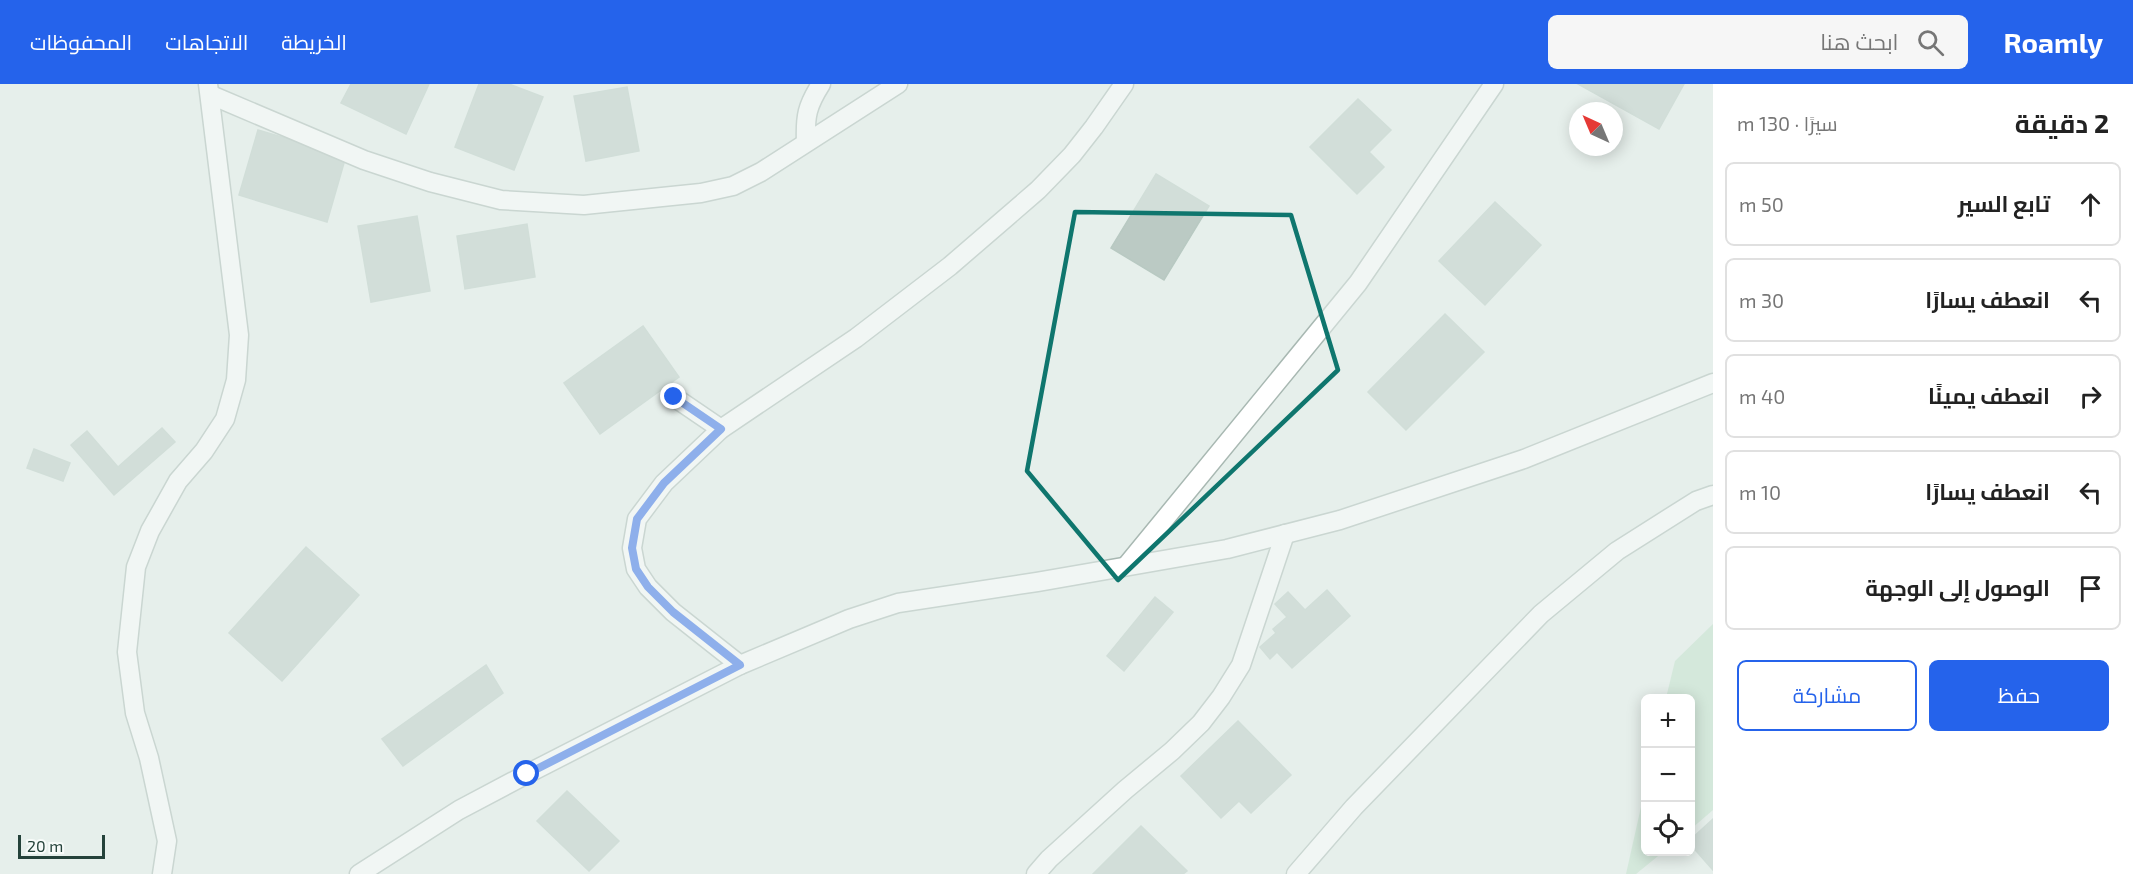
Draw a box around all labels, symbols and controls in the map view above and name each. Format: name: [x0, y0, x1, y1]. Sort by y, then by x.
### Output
search box: [1548, 15, 1968, 69]
text: Roamly: [2004, 25, 2103, 59]
icon: search: [1914, 26, 1947, 59]
text: ابحث هنا: [1820, 28, 1899, 54]
text: المحفوظات: [30, 29, 132, 54]
text: الاتجاهات: [165, 29, 248, 54]
text: الخريطة: [281, 29, 347, 54]
north arrow: [1569, 102, 1623, 156]
text: 2 دقيقة: [2015, 107, 2109, 138]
text: سيرًا · 130 m: [1737, 111, 1838, 135]
icon: ahead: [2074, 188, 2107, 221]
text: تابع السير: [1958, 190, 2050, 216]
text: 50 m: [1739, 192, 1784, 216]
icon: left: [2074, 284, 2107, 317]
text: انعطف يسارًا: [1925, 286, 2050, 312]
text: 30 m: [1739, 288, 1784, 312]
icon: right: [2074, 380, 2107, 413]
text: انعطف يمينًا: [1928, 382, 2050, 408]
route end: [660, 383, 686, 409]
text: 40 m: [1739, 384, 1785, 408]
icon: left: [2074, 476, 2107, 509]
text: انعطف يسارًا: [1925, 478, 2050, 504]
text: 10 m: [1739, 480, 1781, 504]
icon: arrive: [2074, 572, 2107, 605]
text: الوصول إلى الوجهة: [1865, 574, 2050, 600]
button: مشاركة: [1737, 660, 1917, 731]
button: حفظ: [1929, 660, 2109, 731]
map controls: [1641, 694, 1695, 856]
button: +: [1641, 694, 1695, 748]
button: −: [1641, 748, 1695, 802]
route start: [513, 760, 539, 786]
button: locate: [1641, 802, 1695, 856]
scale bar: [18, 832, 105, 860]
text: 20 m: [27, 836, 63, 855]

